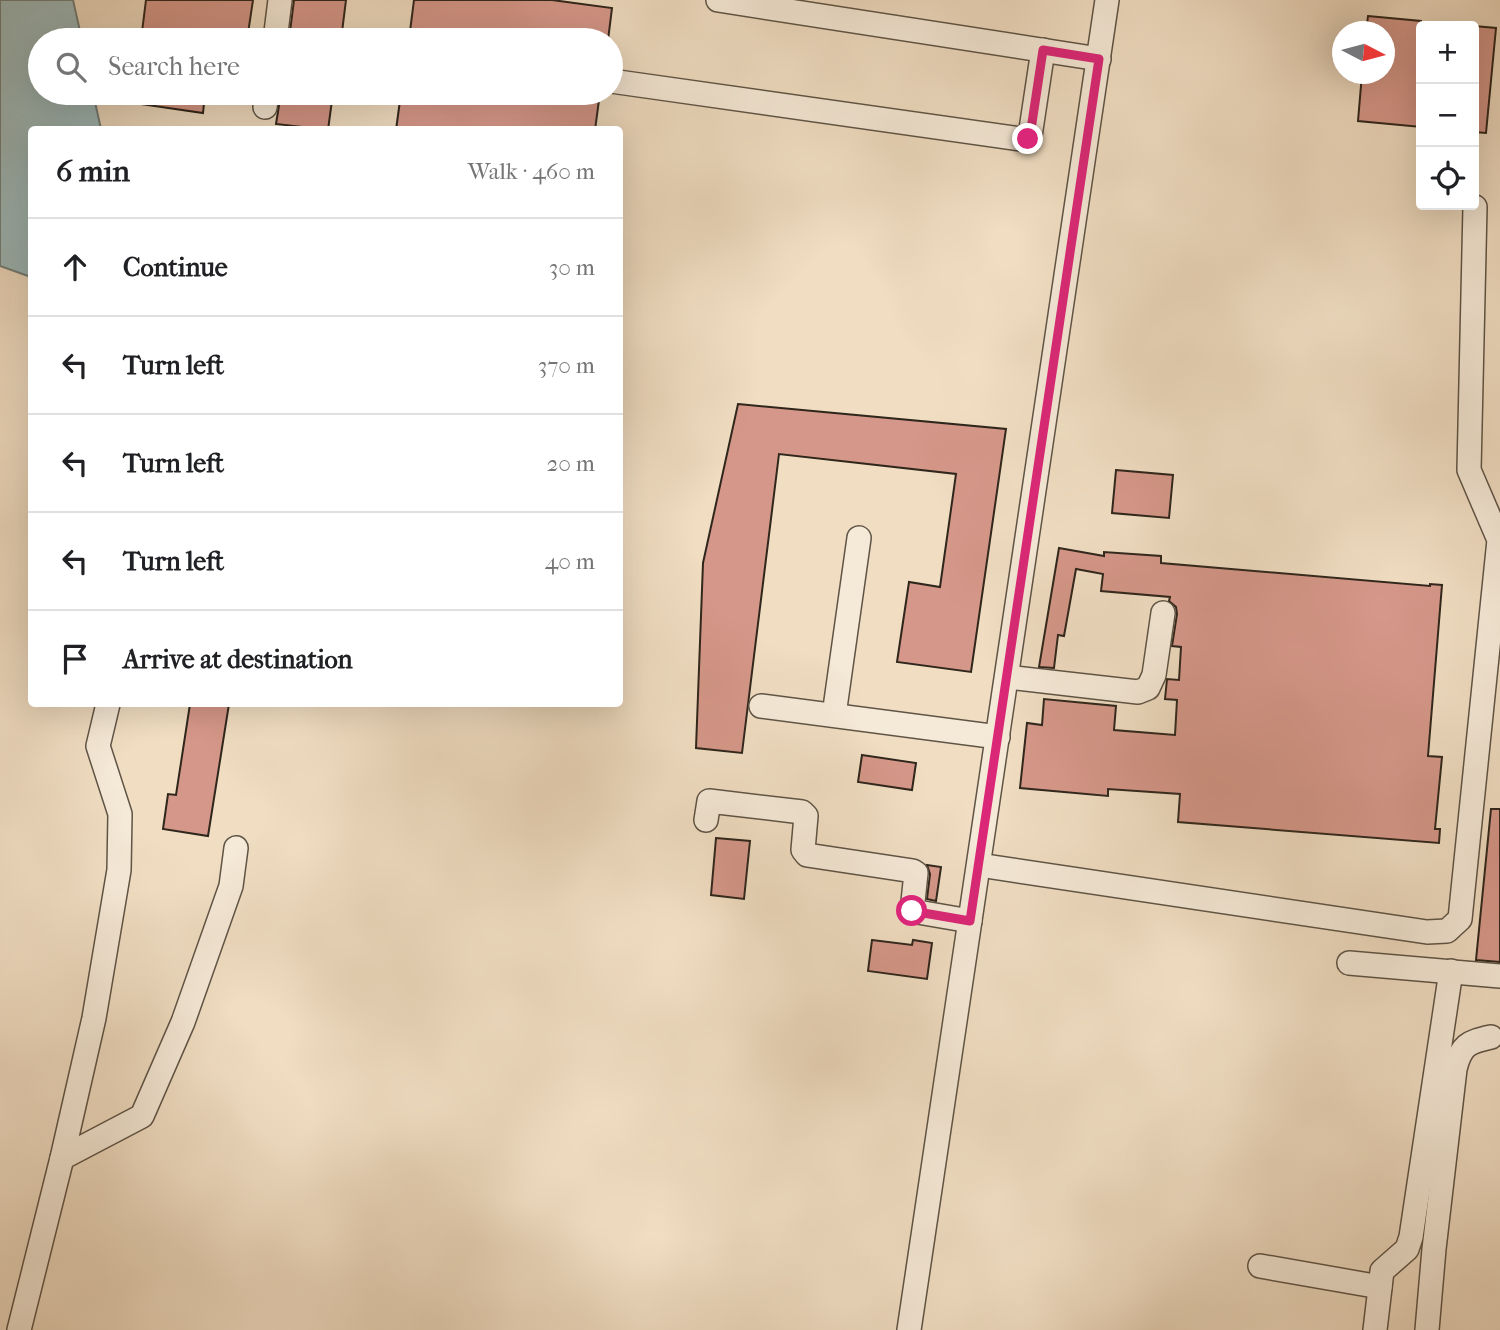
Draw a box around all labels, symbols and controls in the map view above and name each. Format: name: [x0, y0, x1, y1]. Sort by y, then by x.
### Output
north arrow: [1332, 21, 1395, 84]
map controls: [1416, 21, 1479, 210]
button: +: [1416, 21, 1479, 84]
search box: [28, 28, 623, 105]
icon: search: [52, 48, 90, 86]
text: Search here: [108, 51, 240, 82]
button: −: [1416, 84, 1479, 147]
route end: [1012, 123, 1043, 154]
button: locate: [1416, 147, 1479, 210]
text: 6 min: [56, 154, 130, 189]
text: Walk · 460 m: [468, 158, 595, 185]
icon: ahead: [56, 248, 94, 286]
text: Continue: [123, 252, 228, 283]
text: 30 m: [549, 254, 595, 281]
icon: left: [56, 346, 94, 384]
text: Turn left: [123, 350, 224, 381]
text: 370 m: [538, 352, 595, 379]
icon: left: [56, 444, 94, 482]
text: Turn left: [123, 448, 224, 479]
text: 20 m: [546, 450, 595, 477]
icon: left: [56, 542, 94, 580]
text: Turn left: [123, 546, 224, 577]
text: 40 m: [545, 548, 595, 575]
icon: arrive: [56, 640, 94, 678]
text: Arrive at destination: [123, 644, 353, 675]
route start: [896, 895, 927, 926]

